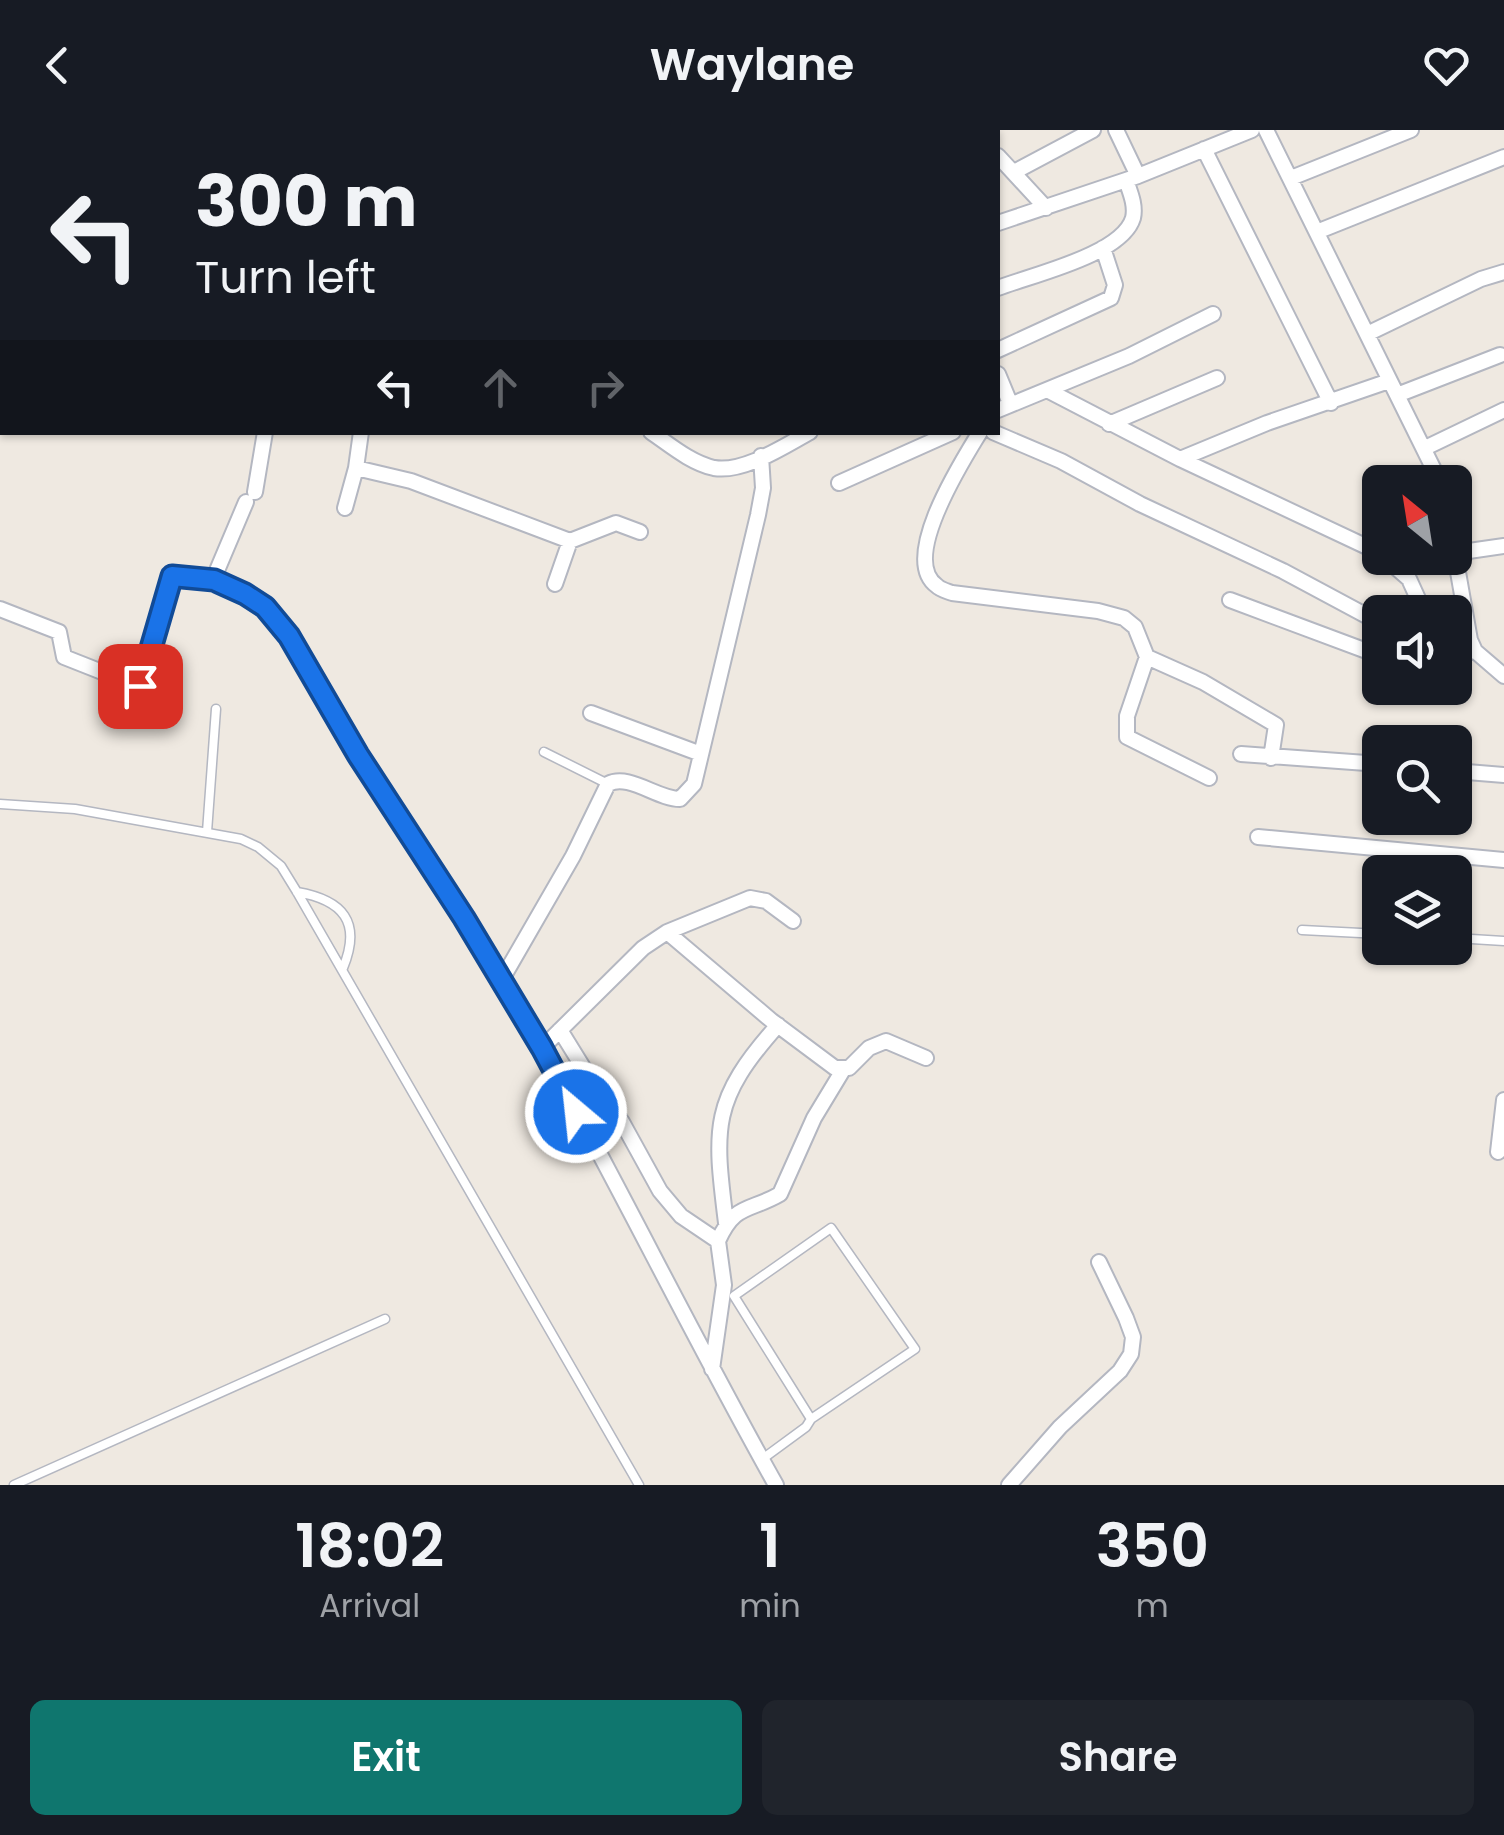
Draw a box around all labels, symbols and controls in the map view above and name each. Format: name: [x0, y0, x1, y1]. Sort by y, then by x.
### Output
text: Waylane: [650, 33, 854, 96]
icon: back: [30, 38, 85, 93]
icon: heart: [1419, 38, 1474, 93]
text: 300 m: [195, 152, 418, 251]
icon: left: [30, 170, 160, 300]
text: Turn left: [195, 246, 376, 309]
icon: left: [368, 360, 423, 415]
icon: ahead: [473, 360, 528, 415]
icon: right: [578, 360, 633, 415]
north arrow: [1362, 465, 1472, 575]
map controls: [1362, 465, 1472, 965]
button: sound: [1362, 595, 1472, 705]
pin: [98, 644, 183, 729]
icon: arrive: [113, 659, 168, 714]
button: search: [1362, 725, 1472, 835]
button: layers: [1362, 855, 1472, 965]
position arrow: [524, 1060, 628, 1164]
text: 18:02: [295, 1504, 444, 1588]
text: 1: [759, 1504, 781, 1588]
text: 350: [1096, 1504, 1209, 1588]
text: Arrival: [319, 1583, 420, 1628]
text: min: [739, 1583, 801, 1628]
text: m: [1136, 1583, 1169, 1628]
button: Exit: [30, 1700, 742, 1815]
button: Share: [762, 1700, 1474, 1815]

